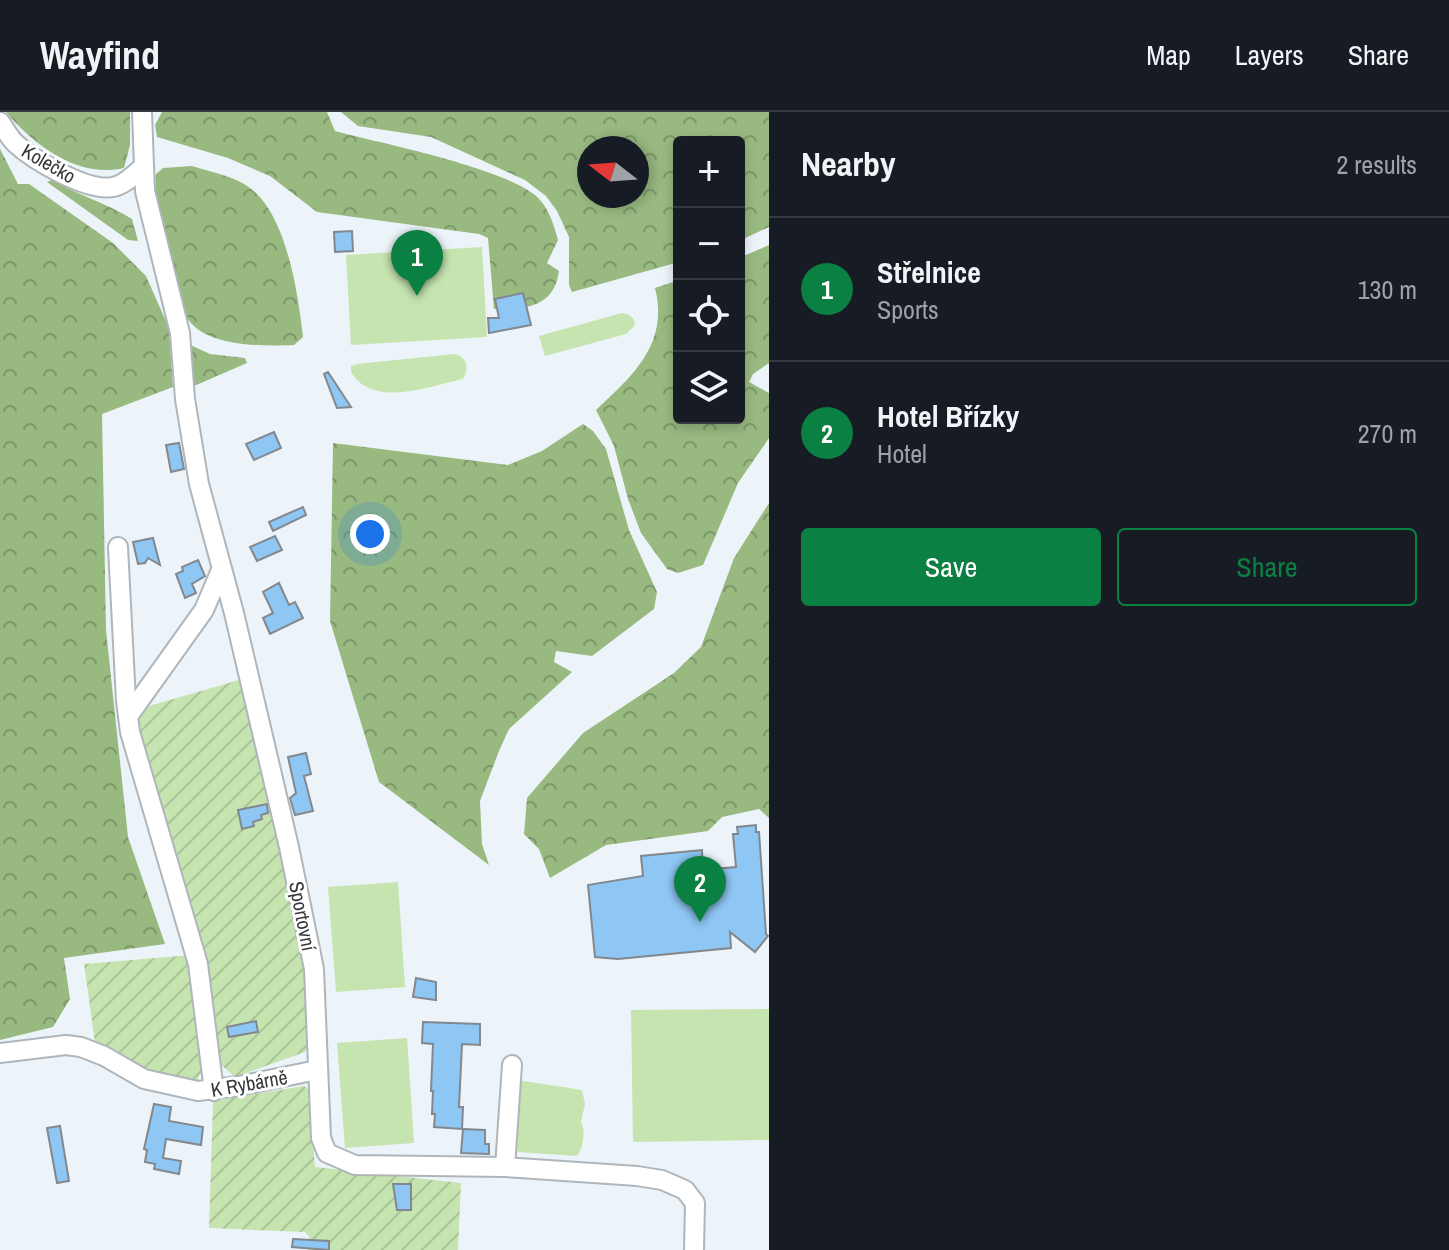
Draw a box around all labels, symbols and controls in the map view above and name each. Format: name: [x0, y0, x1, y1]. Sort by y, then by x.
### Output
text: Wayfind: [40, 30, 160, 81]
text: Map: [1146, 36, 1191, 74]
text: Layers: [1235, 36, 1304, 74]
text: Share: [1348, 36, 1409, 74]
north arrow: [577, 136, 649, 208]
map controls: [673, 136, 745, 424]
button: +: [673, 136, 745, 208]
street label: Kolečko: [17, 137, 81, 189]
text: Nearby: [801, 141, 896, 187]
text: 2 results: [1336, 147, 1417, 182]
button: −: [673, 208, 745, 280]
pin: 1: [391, 230, 443, 296]
text: Střelnice: [877, 252, 981, 292]
text: 1: [821, 272, 833, 307]
text: 130 m: [1358, 272, 1417, 307]
button: locate: [673, 280, 745, 352]
text: Sports: [877, 292, 939, 327]
button: layers: [673, 352, 745, 424]
text: Hotel Břízky: [877, 396, 1019, 436]
text: 2: [821, 416, 833, 451]
text: 270 m: [1358, 416, 1417, 451]
text: Hotel: [877, 436, 927, 471]
your location: [350, 514, 390, 554]
button: Save: [801, 528, 1101, 606]
button: Share: [1117, 528, 1417, 606]
pin: 2: [674, 856, 726, 922]
street label: Sportovní: [283, 879, 323, 953]
street label: K Rybárně: [209, 1063, 289, 1103]

